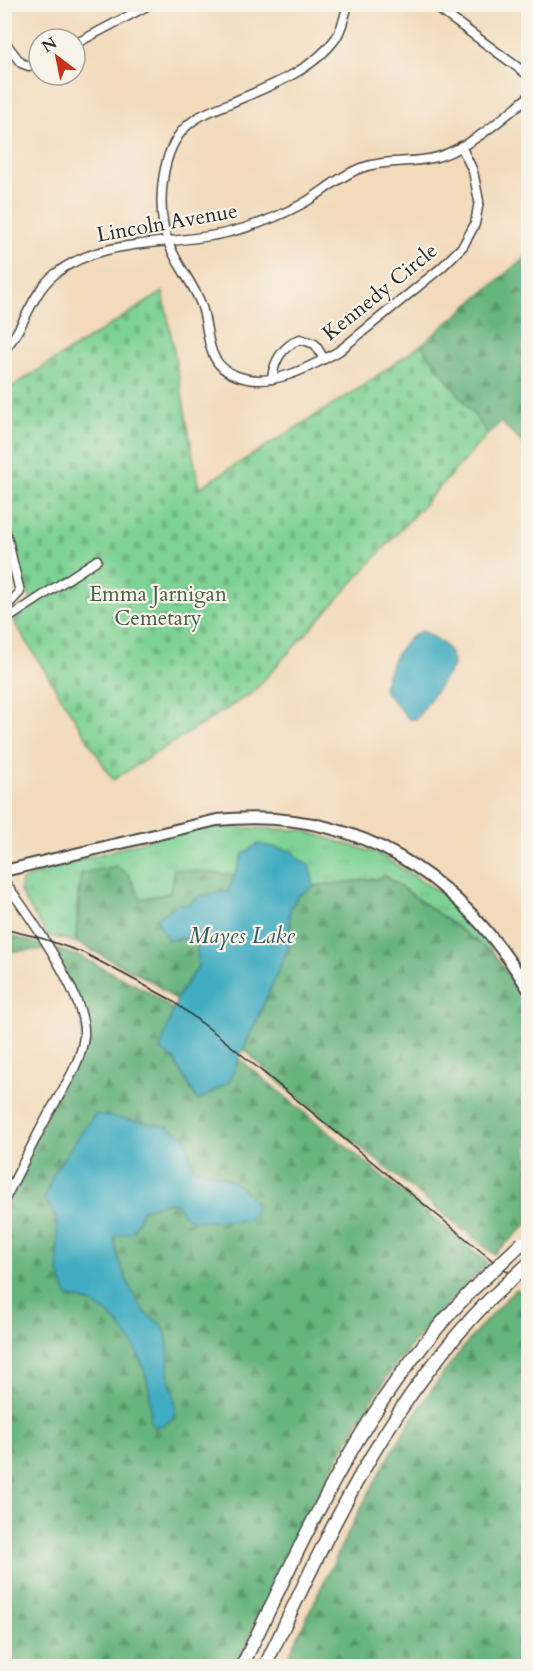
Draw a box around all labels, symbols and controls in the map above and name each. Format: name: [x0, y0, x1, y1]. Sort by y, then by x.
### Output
north arrow: [27, 27, 87, 87]
text: N: [38, 32, 61, 58]
street label: Lincoln Avenue: [94, 196, 240, 250]
street label: Kennedy Circle: [316, 237, 444, 347]
park label: Emma Jarnigan Cemetary: [89, 580, 227, 633]
water label: Mayes Lake: [189, 921, 295, 951]

